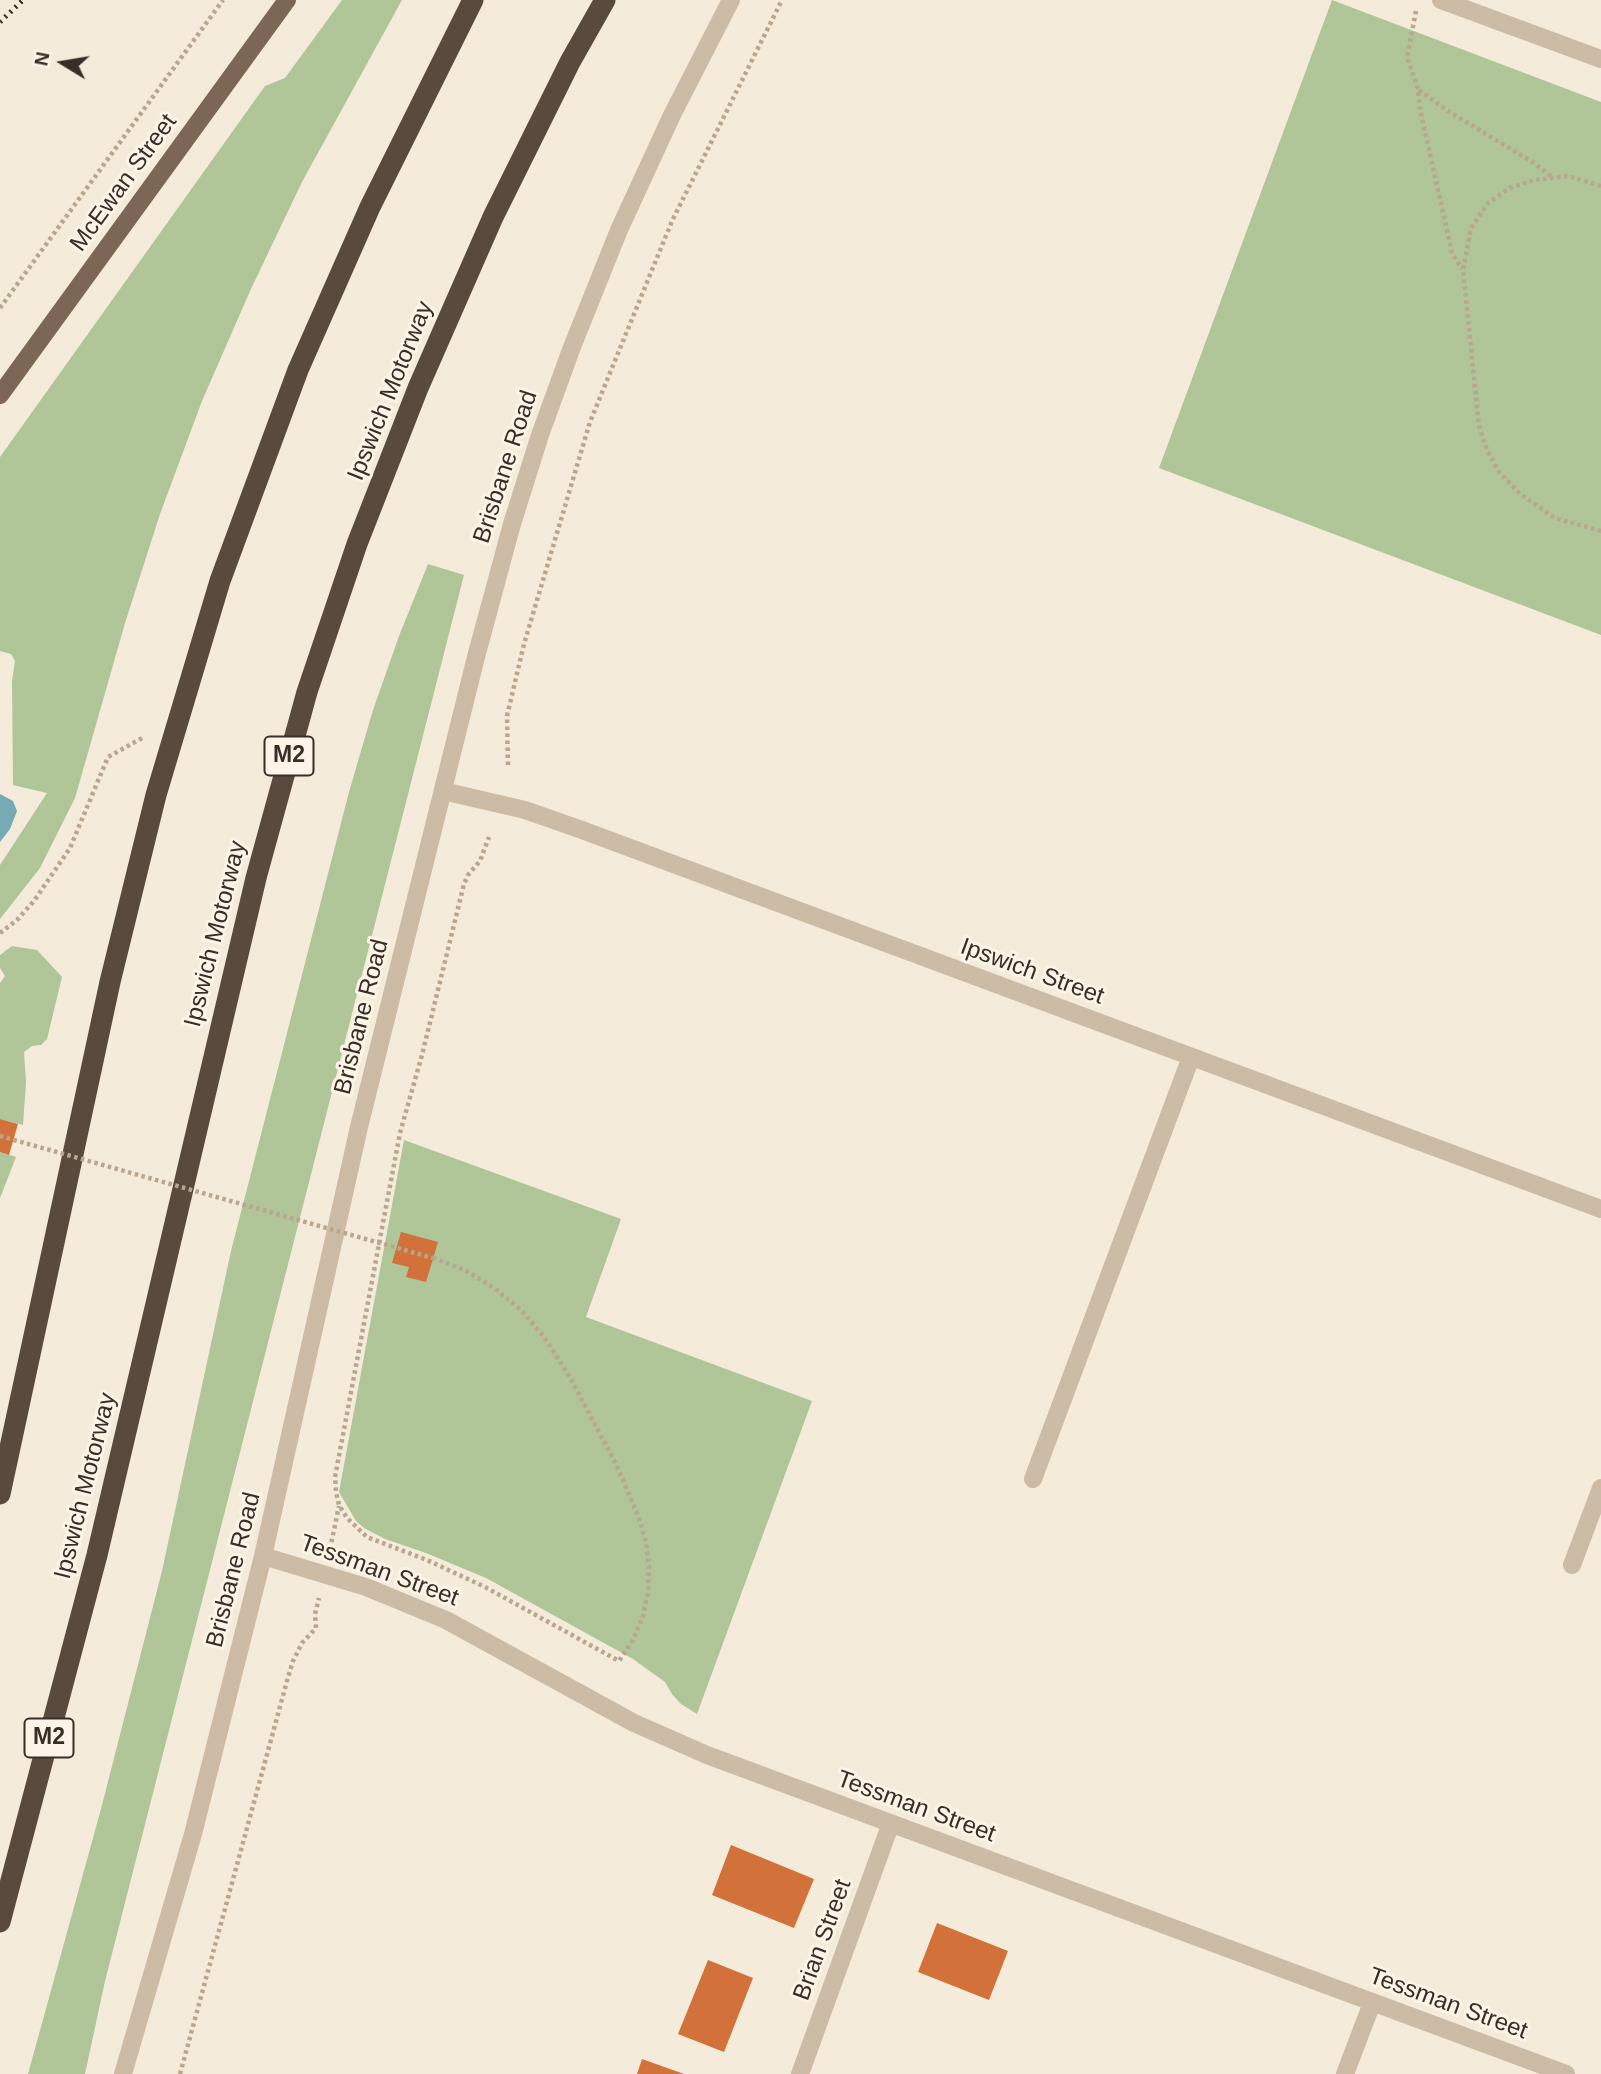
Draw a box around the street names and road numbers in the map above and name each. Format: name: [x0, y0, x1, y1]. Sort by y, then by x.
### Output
street label: McEwan Street: [65, 109, 183, 257]
street label: Ipswich Motorway: [342, 297, 440, 485]
street label: Brisbane Road: [468, 387, 544, 547]
road number: M2: [264, 736, 314, 776]
street label: Ipswich Motorway: [179, 838, 253, 1030]
street label: Ipswich Street: [956, 933, 1108, 1011]
street label: Brisbane Road: [329, 936, 395, 1098]
street label: Ipswich Motorway: [49, 1390, 123, 1582]
street label: Brisbane Road: [201, 1489, 267, 1651]
street label: Tessman Street: [296, 1529, 462, 1613]
road number: M2: [24, 1718, 74, 1758]
street label: Tessman Street: [833, 1765, 999, 1849]
street label: Brian Street: [788, 1876, 858, 2004]
street label: Tessman Street: [1365, 1962, 1531, 2046]

